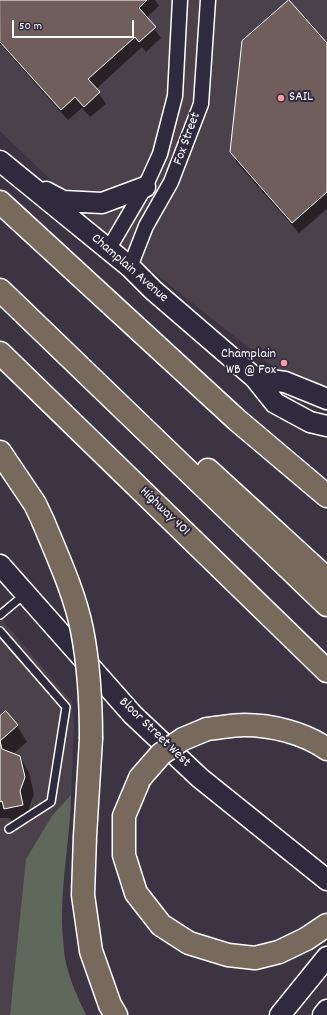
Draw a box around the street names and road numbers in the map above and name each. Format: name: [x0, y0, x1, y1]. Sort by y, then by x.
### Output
street label: Fox Street: [171, 110, 205, 168]
street label: Champlain Avenue: [87, 231, 171, 307]
street label: Highway 401: [135, 484, 193, 540]
street label: Bloor Street West: [115, 695, 193, 771]

